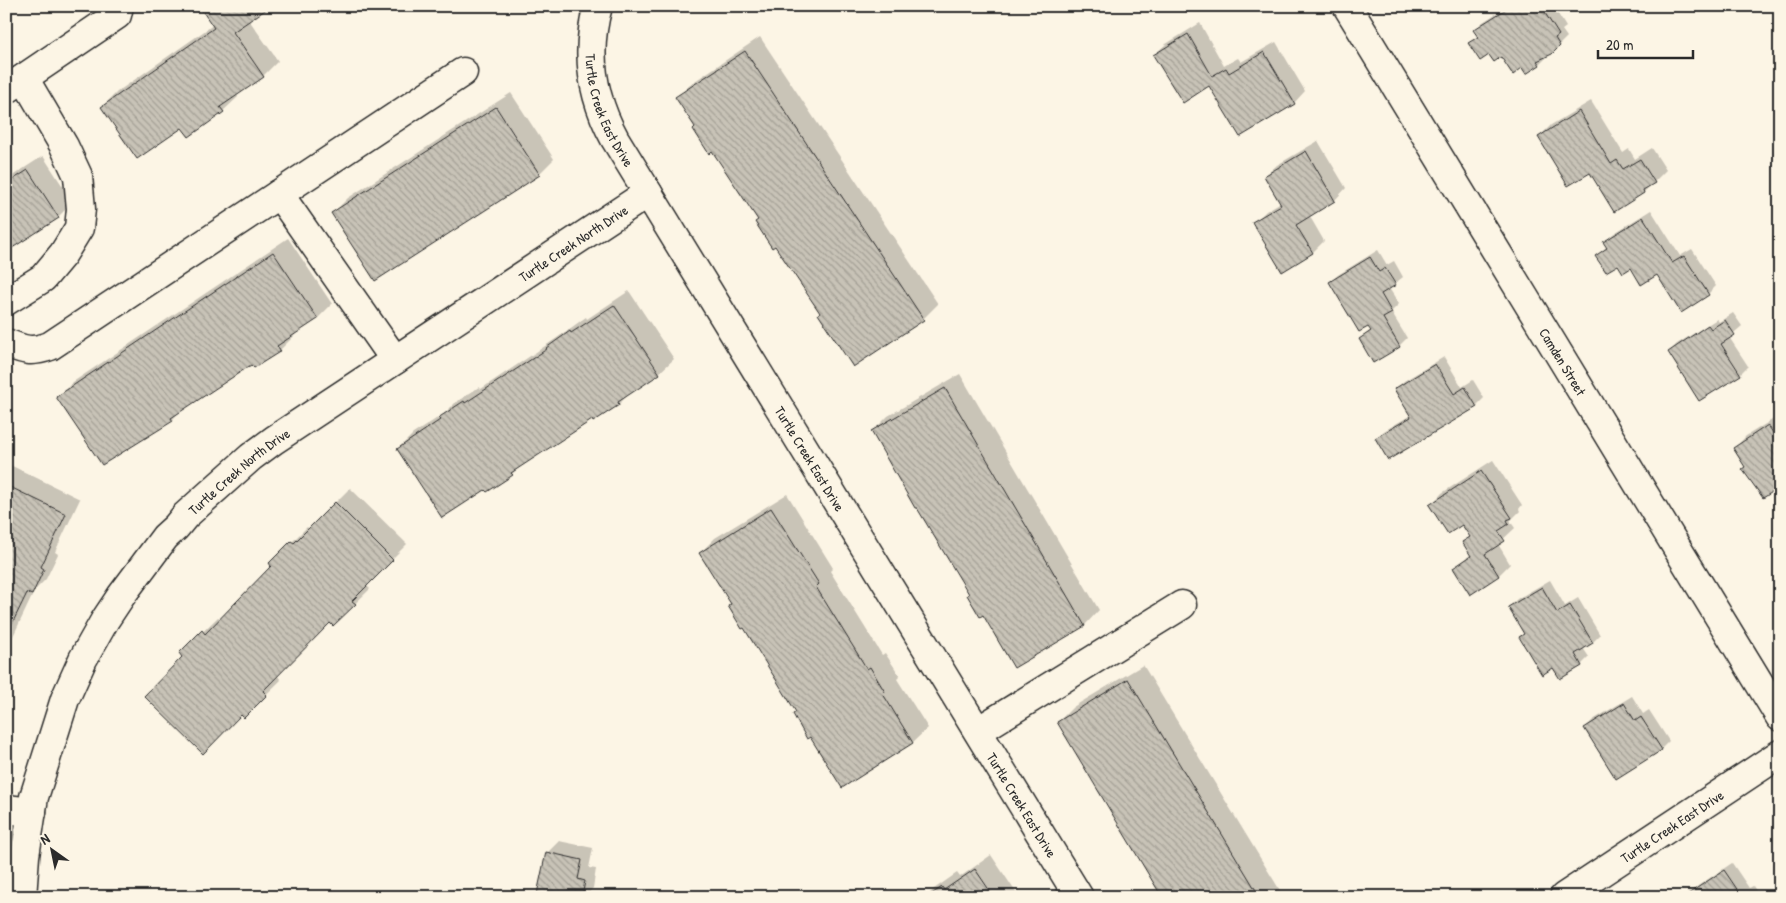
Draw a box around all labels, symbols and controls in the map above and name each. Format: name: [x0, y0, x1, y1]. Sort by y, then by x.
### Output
scale bar: [1598, 28, 1694, 60]
text: 20 m: [1606, 34, 1633, 55]
street label: Turtle Creek East Drive: [582, 53, 639, 170]
street label: Turtle Creek North Drive: [515, 199, 631, 286]
street label: Camden Street: [1536, 324, 1591, 399]
street label: Turtle Creek East Drive: [771, 402, 850, 515]
street label: Turtle Creek North Drive: [184, 423, 293, 519]
street label: Turtle Creek East Drive: [983, 749, 1062, 861]
street label: Turtle Creek East Drive: [1616, 785, 1727, 867]
north arrow: [28, 826, 78, 876]
text: N: [36, 828, 53, 849]

